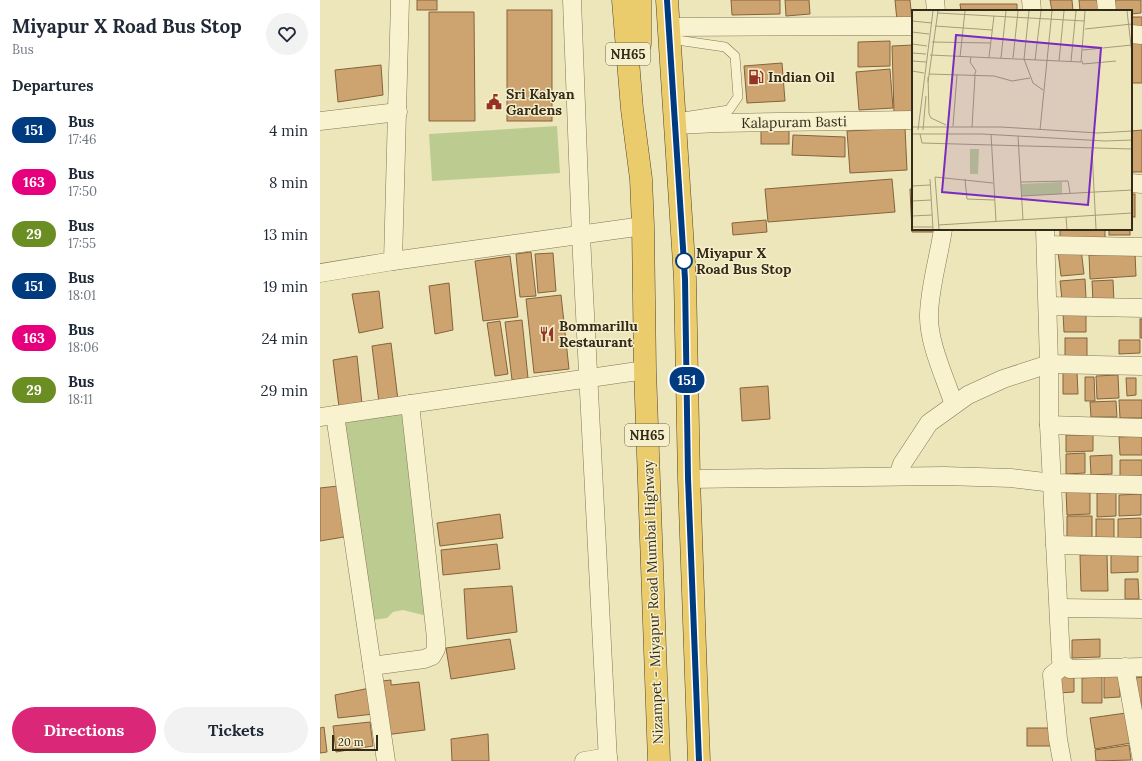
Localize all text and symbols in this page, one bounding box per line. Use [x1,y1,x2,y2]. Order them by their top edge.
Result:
inset map [912,10,1132,230]
button: heart [266,13,308,55]
text: Miyapur X Road Bus Stop [12,14,242,38]
text: Bus [12,41,34,58]
road number: NH65 [606,43,650,65]
fuel station icon: Indian Oil [747,68,765,86]
place label: Indian Oil [768,68,835,86]
text: Departures [12,76,93,95]
place label: Sri Kalyan Gardens [506,85,575,119]
public building icon: Sri Kalyan Gardens [485,93,503,111]
text: Bus [68,112,94,131]
street label: Kalapuram Basti [741,112,847,132]
text: 151 [25,121,43,139]
text: 4 min [269,121,308,140]
text: 17:46 [68,131,97,148]
text: Bus [68,164,94,183]
text: 163 [23,173,45,191]
text: 8 min [269,173,308,192]
text: 17:50 [68,183,97,200]
text: Bus [68,216,94,235]
text: 29 [26,225,42,243]
text: 13 min [264,225,308,244]
text: 17:55 [68,235,96,252]
place label: Miyapur X Road Bus Stop [696,244,791,278]
marker: Miyapur X Road Bus Stop [675,252,693,270]
text: Bus [68,268,94,287]
text: 151 [25,277,43,295]
text: 19 min [263,277,308,296]
text: 18:01 [68,287,96,304]
place label: Bommarillu Restaurant [559,317,638,351]
text: Bus [68,320,94,339]
restaurant icon: Bommarillu Restaurant [538,325,556,343]
text: 163 [23,329,45,347]
text: 24 min [261,329,308,348]
text: 18:06 [68,339,99,356]
line badge: 151 [664,367,710,393]
text: 151 [678,371,696,389]
text: Bus [68,372,94,391]
text: 29 [26,381,42,399]
text: 29 min [261,381,308,400]
text: 18:11 [68,391,93,408]
road number: NH65 [625,424,669,446]
street label: Nizampet - Miyapur Road Mumbai Highway [639,459,667,744]
button: Directions [12,707,156,753]
button: Tickets [164,707,308,753]
scale bar [332,733,378,752]
text: 20 m [338,735,363,749]

